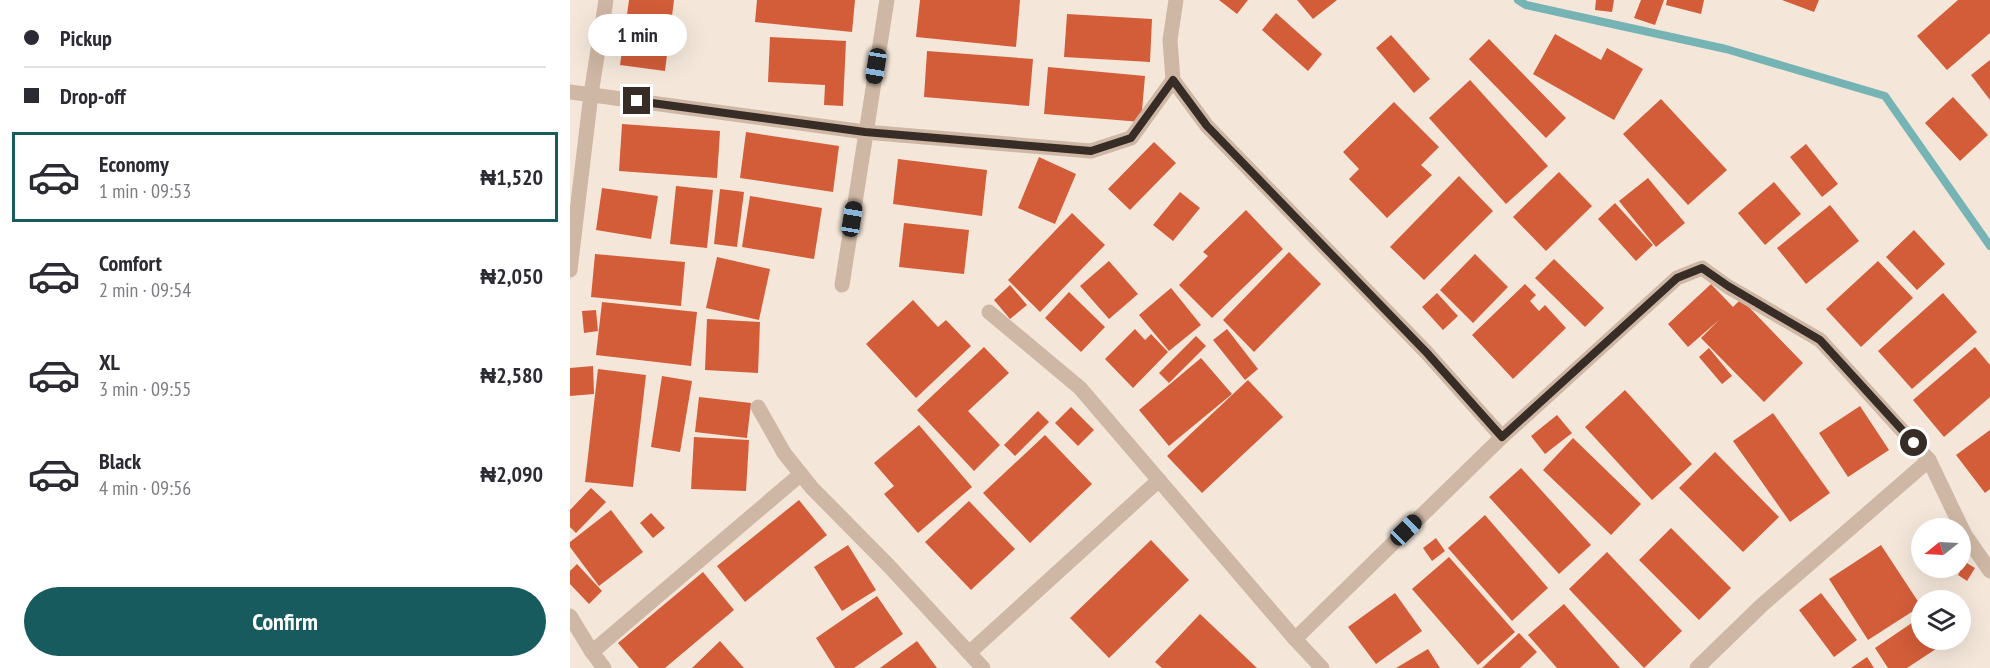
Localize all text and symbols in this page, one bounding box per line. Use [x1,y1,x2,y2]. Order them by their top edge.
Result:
callout: 1 min [587,14,686,56]
text: 1 min [617,22,658,48]
text: Pickup [60,24,112,52]
car [864,47,888,85]
text: Drop-off [60,82,126,110]
route end [623,87,650,114]
icon: car [27,150,81,204]
text: Economy [99,150,169,178]
text: ₦1,520 [480,163,543,191]
text: 1 min · 09:53 [99,178,191,204]
car [840,200,864,238]
icon: car [27,249,81,303]
text: Comfort [99,249,162,277]
text: ₦2,050 [480,262,543,290]
text: 2 min · 09:54 [99,277,191,303]
icon: car [27,348,81,402]
text: XL [99,348,120,376]
text: ₦2,580 [480,361,543,389]
text: 3 min · 09:55 [99,376,191,402]
route start [1900,429,1927,456]
icon: car [27,447,81,501]
text: Black [99,447,141,475]
text: ₦2,090 [480,460,543,488]
text: 4 min · 09:56 [99,475,191,501]
car [1387,511,1425,549]
north arrow [1911,518,1971,578]
map controls [1911,518,1971,650]
button: Confirm [24,587,546,656]
button: layers [1911,590,1971,650]

